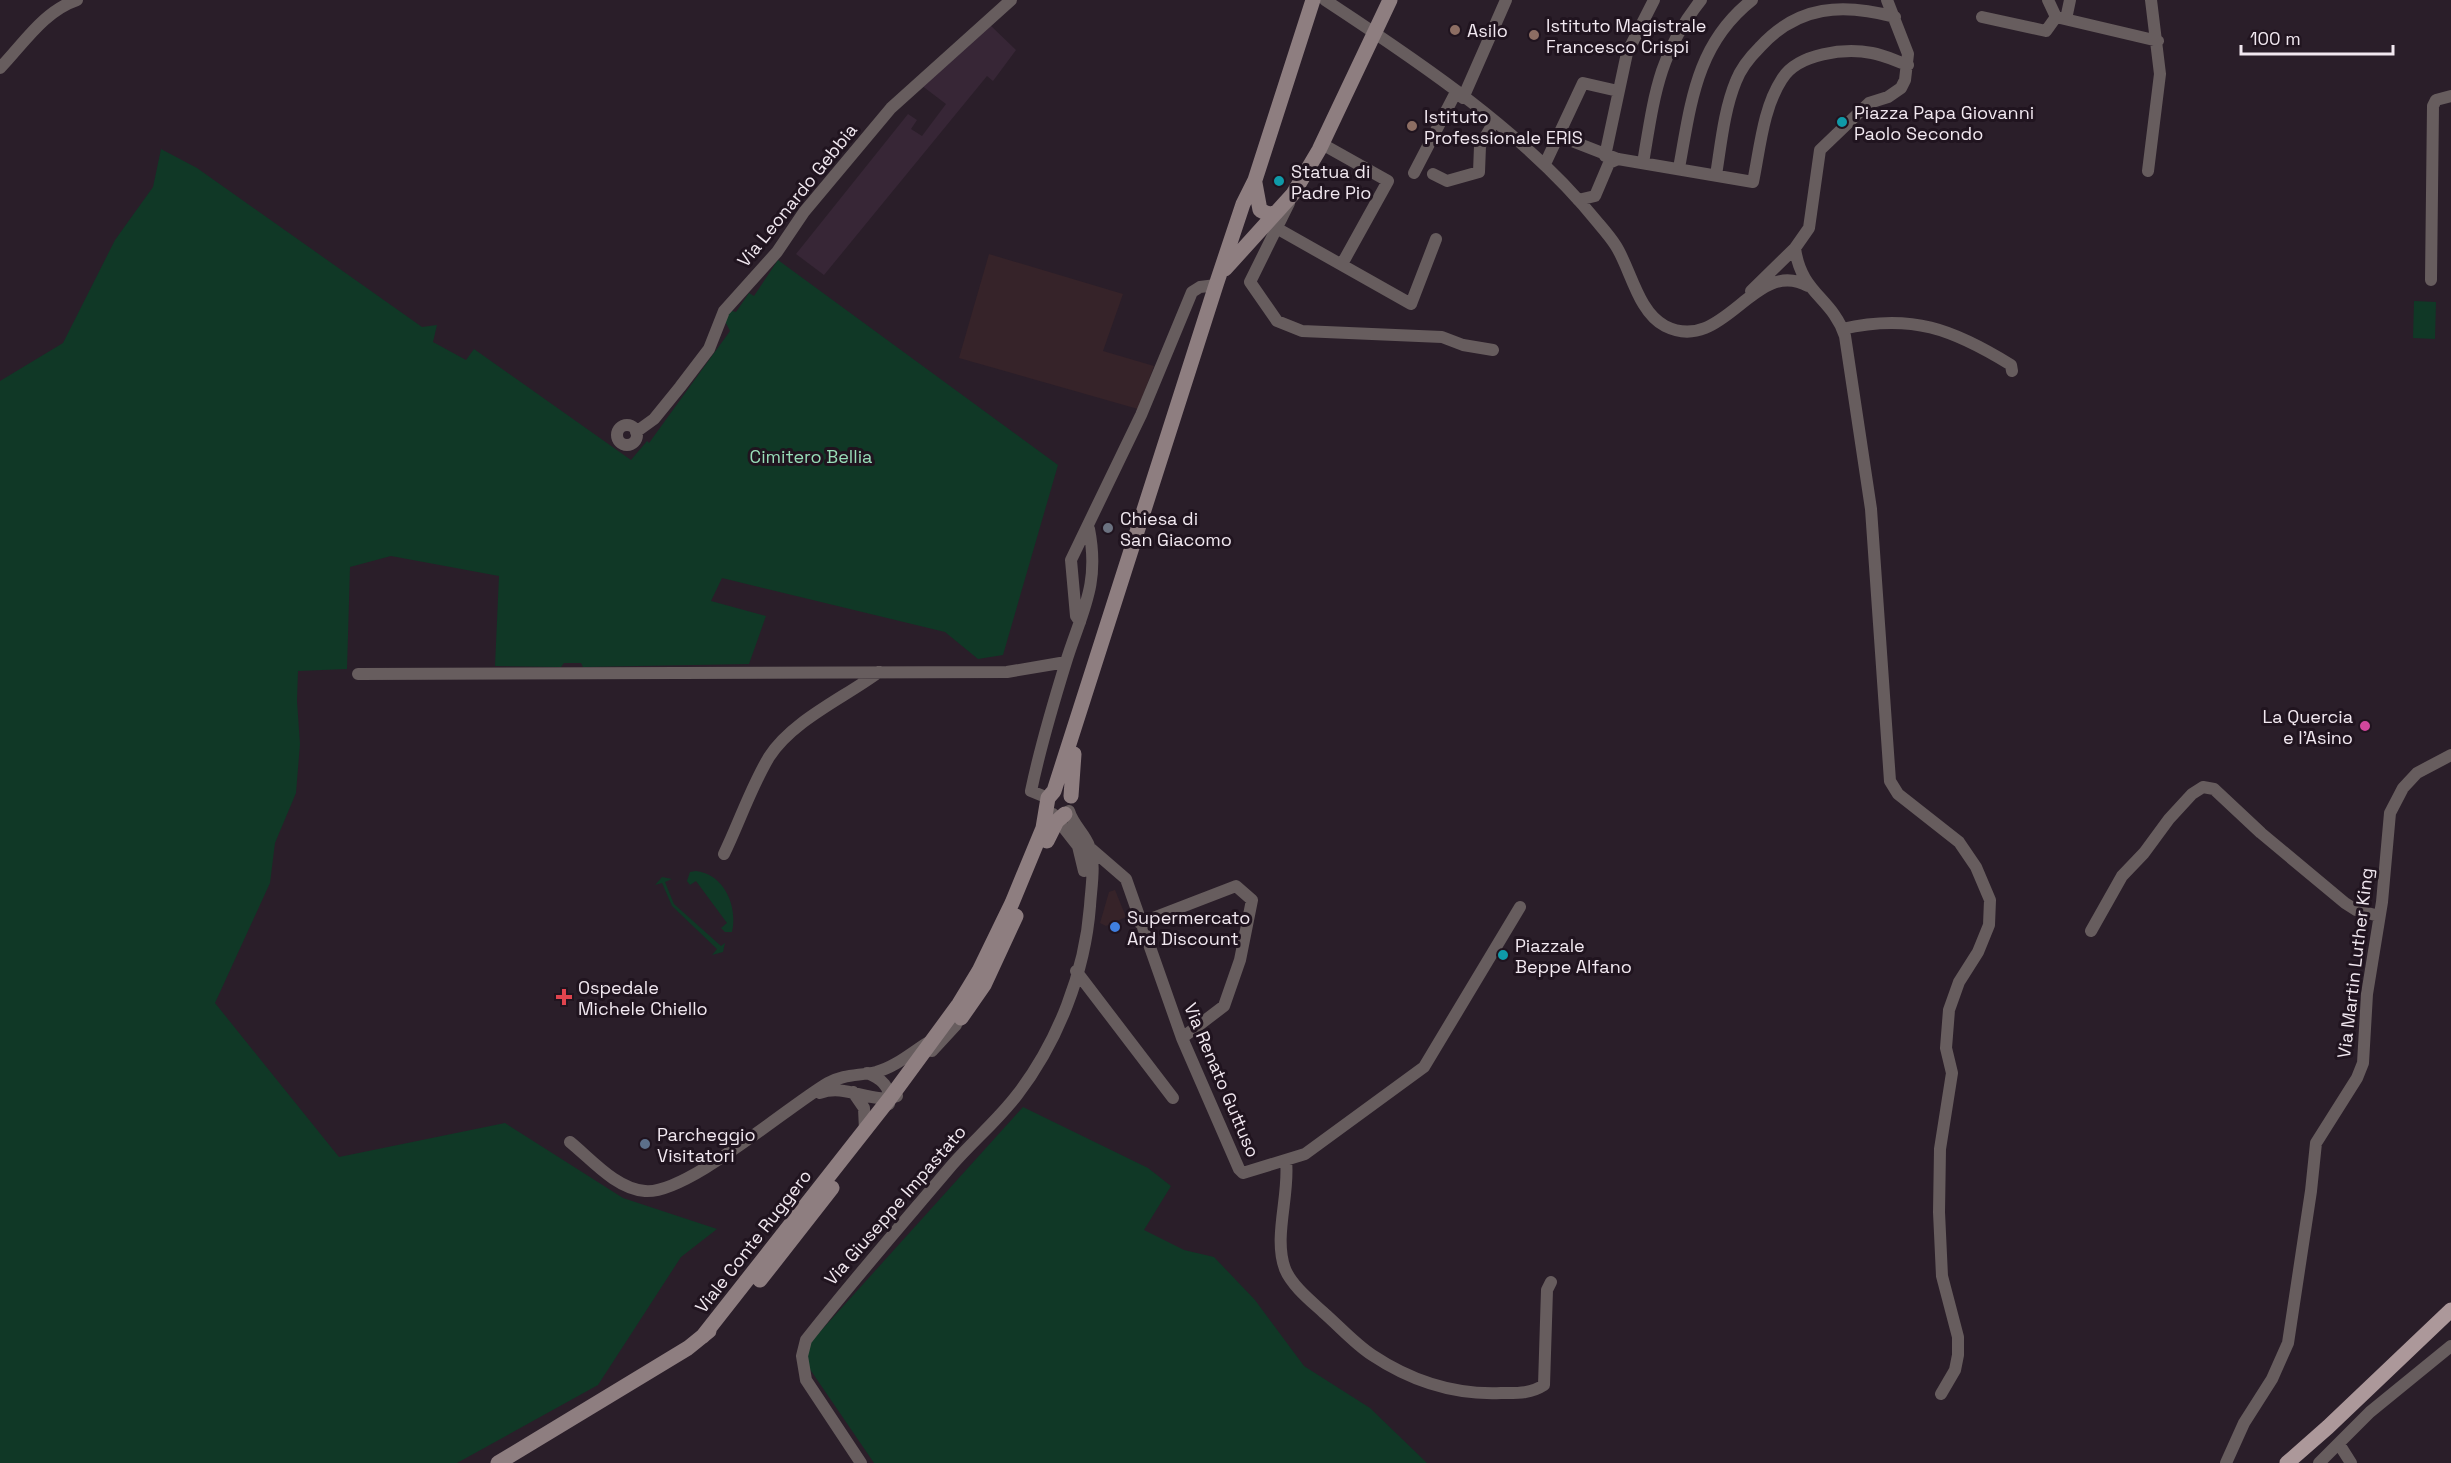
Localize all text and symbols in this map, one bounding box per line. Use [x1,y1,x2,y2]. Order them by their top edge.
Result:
place label: Istituto Magistrale Francesco Crispi [1546,14,1706,58]
scale bar [2241,18,2392,56]
place label: Asilo [1467,19,1508,42]
marker: Asilo [1448,23,1462,37]
text: 100 m [2250,27,2301,50]
marker: Istituto Magistrale Francesco Crispi [1527,28,1541,42]
place label: Piazza Papa Giovanni Paolo Secondo [1854,101,2034,145]
place label: Istituto Professionale ERIS [1424,105,1583,149]
marker: Piazza Papa Giovanni Paolo Secondo [1835,115,1849,129]
street label: Via Leonardo Gebbia [732,119,862,271]
marker: Istituto Professionale ERIS [1405,119,1419,133]
place label: Statua di Padre Pio [1291,160,1371,204]
marker: Statua di Padre Pio [1272,174,1286,188]
park label: Cimitero Bellia [750,445,872,468]
place label: Chiesa di San Giacomo [1120,507,1232,551]
marker: Chiesa di San Giacomo [1101,521,1115,535]
place label: La Quercia e l'Asino [2262,705,2353,749]
marker: La Quercia e l'Asino [2358,719,2372,733]
street label: Via Martin Luther King [2332,866,2378,1060]
place label: Supermercato Ard Discount [1127,906,1250,950]
marker: Supermercato Ard Discount [1108,920,1122,934]
place label: Piazzale Beppe Alfano [1515,934,1632,978]
marker: Piazzale Beppe Alfano [1496,948,1510,962]
place label: Ospedale Michele Chiello [578,976,708,1020]
marker: Ospedale Michele Chiello [555,988,573,1006]
street label: Via Renato Guttuso [1179,999,1265,1161]
street label: Via Giuseppe Impastato [819,1120,971,1290]
place label: Parcheggio Visitatori [657,1123,756,1167]
marker: Parcheggio Visitatori [638,1137,652,1151]
street label: Viale Conte Ruggero [690,1165,816,1317]

